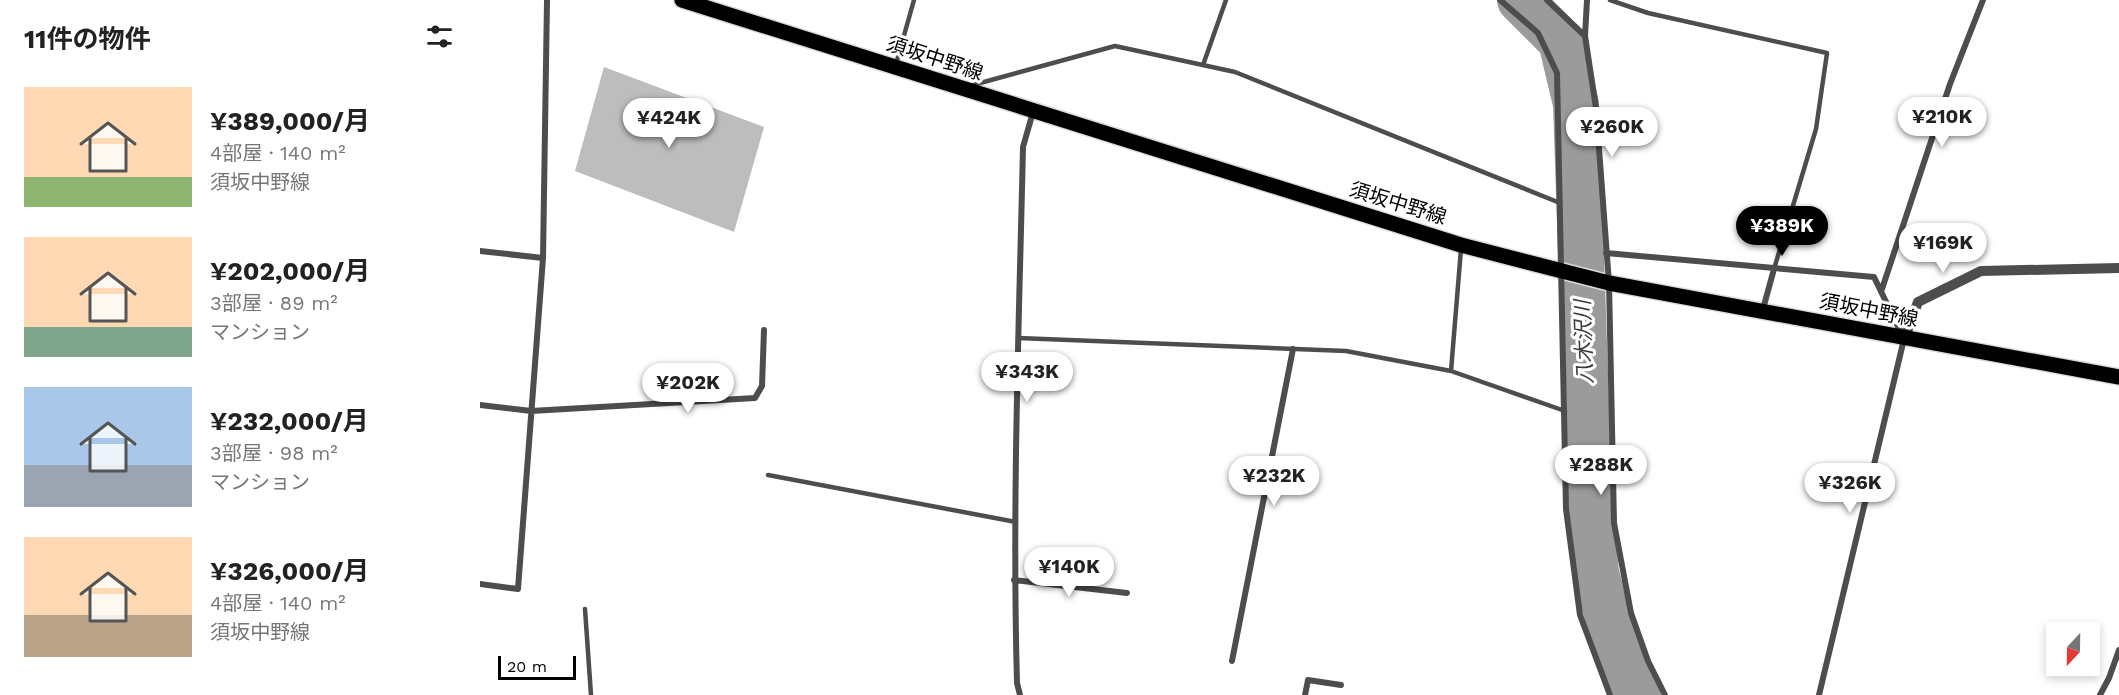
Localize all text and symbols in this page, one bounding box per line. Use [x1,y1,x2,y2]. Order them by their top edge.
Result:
icon: filters [423,20,456,53]
text: 11件の物件 [24,24,150,54]
street label: 須坂中野線 [884,31,986,85]
pin: ¥210K [1900,97,1984,148]
pin: ¥424K [627,98,711,149]
text: ¥210K [1912,104,1972,128]
text: ¥424K [637,105,701,129]
text: ¥389,000/月 [210,106,370,136]
pin: ¥260K [1570,107,1654,158]
icon: home [72,111,144,183]
text: ¥260K [1580,114,1644,138]
text: 4部屋 · 140 m² [210,141,346,165]
text: 須坂中野線 [210,170,310,194]
street label: 須坂中野線 [1347,177,1449,229]
pin: ¥389K [1740,206,1824,257]
text: ¥389K [1750,213,1814,237]
pin: ¥169K [1901,223,1985,274]
text: ¥169K [1913,230,1973,254]
text: ¥202,000/月 [210,256,370,286]
icon: home [72,261,144,333]
street label: 須坂中野線 [1818,289,1920,331]
text: 3部屋 · 89 m² [210,291,338,315]
water label: 八木沢川 [1569,298,1597,384]
text: マンション [210,320,310,344]
pin: ¥343K [985,352,1069,403]
text: ¥343K [995,359,1059,383]
pin: ¥202K [646,363,730,414]
text: ¥202K [656,370,720,394]
text: ¥232,000/月 [210,406,369,436]
icon: home [72,411,144,483]
text: 3部屋 · 98 m² [210,441,338,465]
pin: ¥288K [1559,445,1643,496]
text: ¥288K [1569,452,1633,476]
pin: ¥232K [1232,456,1316,507]
text: ¥232K [1243,463,1305,487]
pin: ¥326K [1808,463,1892,514]
text: マンション [210,470,310,494]
text: ¥326K [1818,470,1882,494]
pin: ¥140K [1027,547,1111,598]
text: ¥140K [1038,554,1100,578]
text: ¥326,000/月 [210,556,369,586]
icon: home [72,561,144,633]
text: 4部屋 · 140 m² [210,591,346,615]
text: 須坂中野線 [210,620,310,644]
north arrow [2046,622,2100,676]
map controls [2046,622,2100,676]
scale bar [498,653,576,680]
text: 20 m [507,657,547,676]

